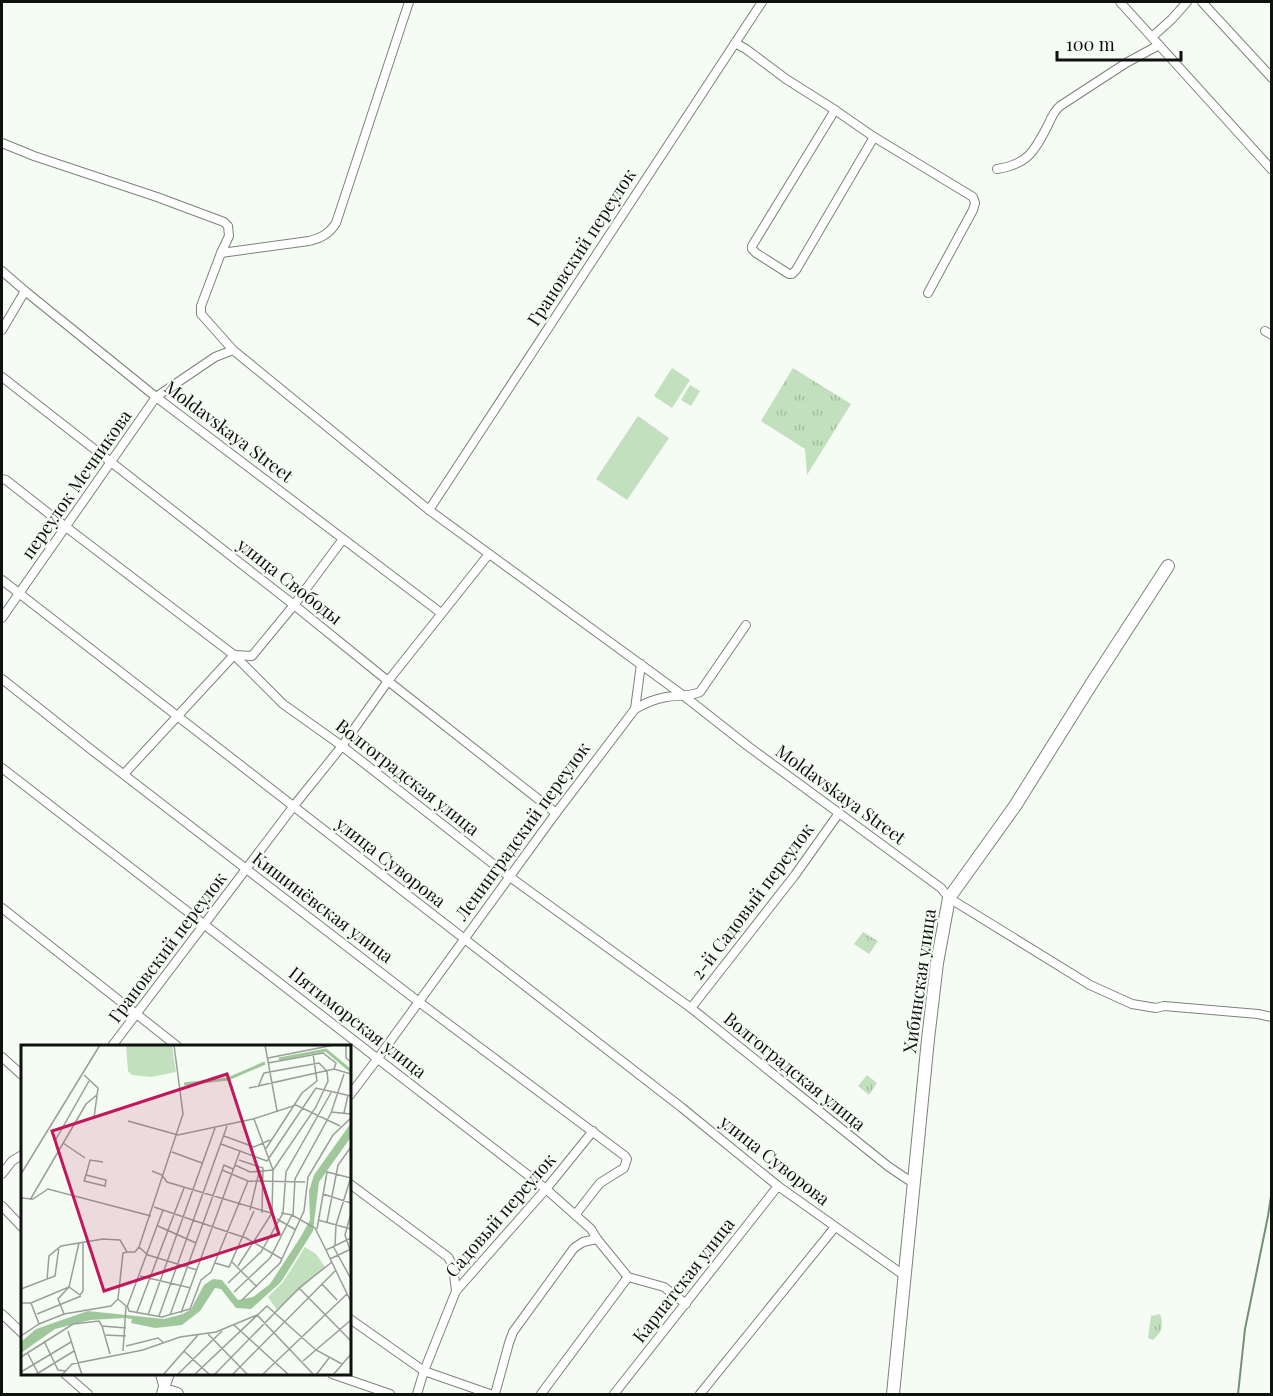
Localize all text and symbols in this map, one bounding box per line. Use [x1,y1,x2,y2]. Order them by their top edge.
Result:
scale bar [1057,24,1182,62]
text: 100 m [1066,32,1115,56]
street label: Грановский переулок [521,164,641,330]
street label: Moldavskaya Street [160,375,299,488]
street label: переулок Мечникова [15,405,137,563]
street label: улица Свободы [232,532,348,630]
street label: Волгоградская улица [331,713,485,841]
street label: Ленинградский переулок [449,737,595,926]
street label: Moldavskaya Street [771,739,911,850]
street label: улица Суворова [330,811,451,913]
street label: 2-й Садовый переулок [685,818,819,984]
street label: Кишинёвская улица [248,846,398,968]
street label: Грановский переулок [102,867,232,1027]
street label: Хибинская улица [897,907,941,1055]
street label: Пятиморская улица [284,961,432,1083]
street label: Волгоградская улица [719,1006,871,1136]
inset map [21,1045,351,1375]
street label: улица Суворова [714,1109,835,1211]
street label: Садовый переулок [439,1148,561,1282]
street label: Карпатская улица [627,1213,739,1347]

